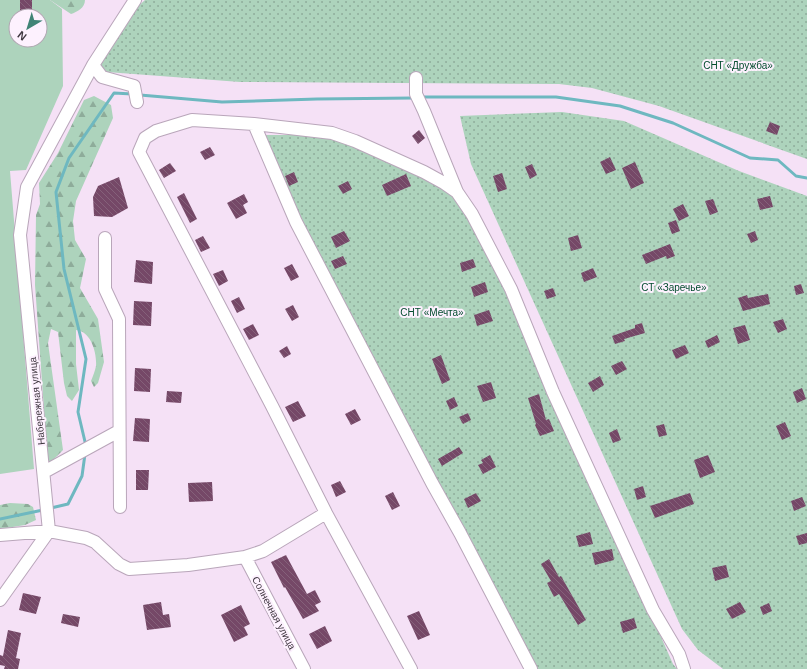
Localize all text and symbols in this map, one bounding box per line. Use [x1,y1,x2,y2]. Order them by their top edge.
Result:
north arrow [8,8,48,48]
text: N [15,29,29,43]
park label: СНТ «Дружба» [703,60,773,71]
park label: СТ «Заречье» [641,282,707,293]
park label: СНТ «Мечта» [400,307,464,318]
street label: Набережная улица [27,356,47,446]
street label: Солнечная улица [250,575,298,652]

